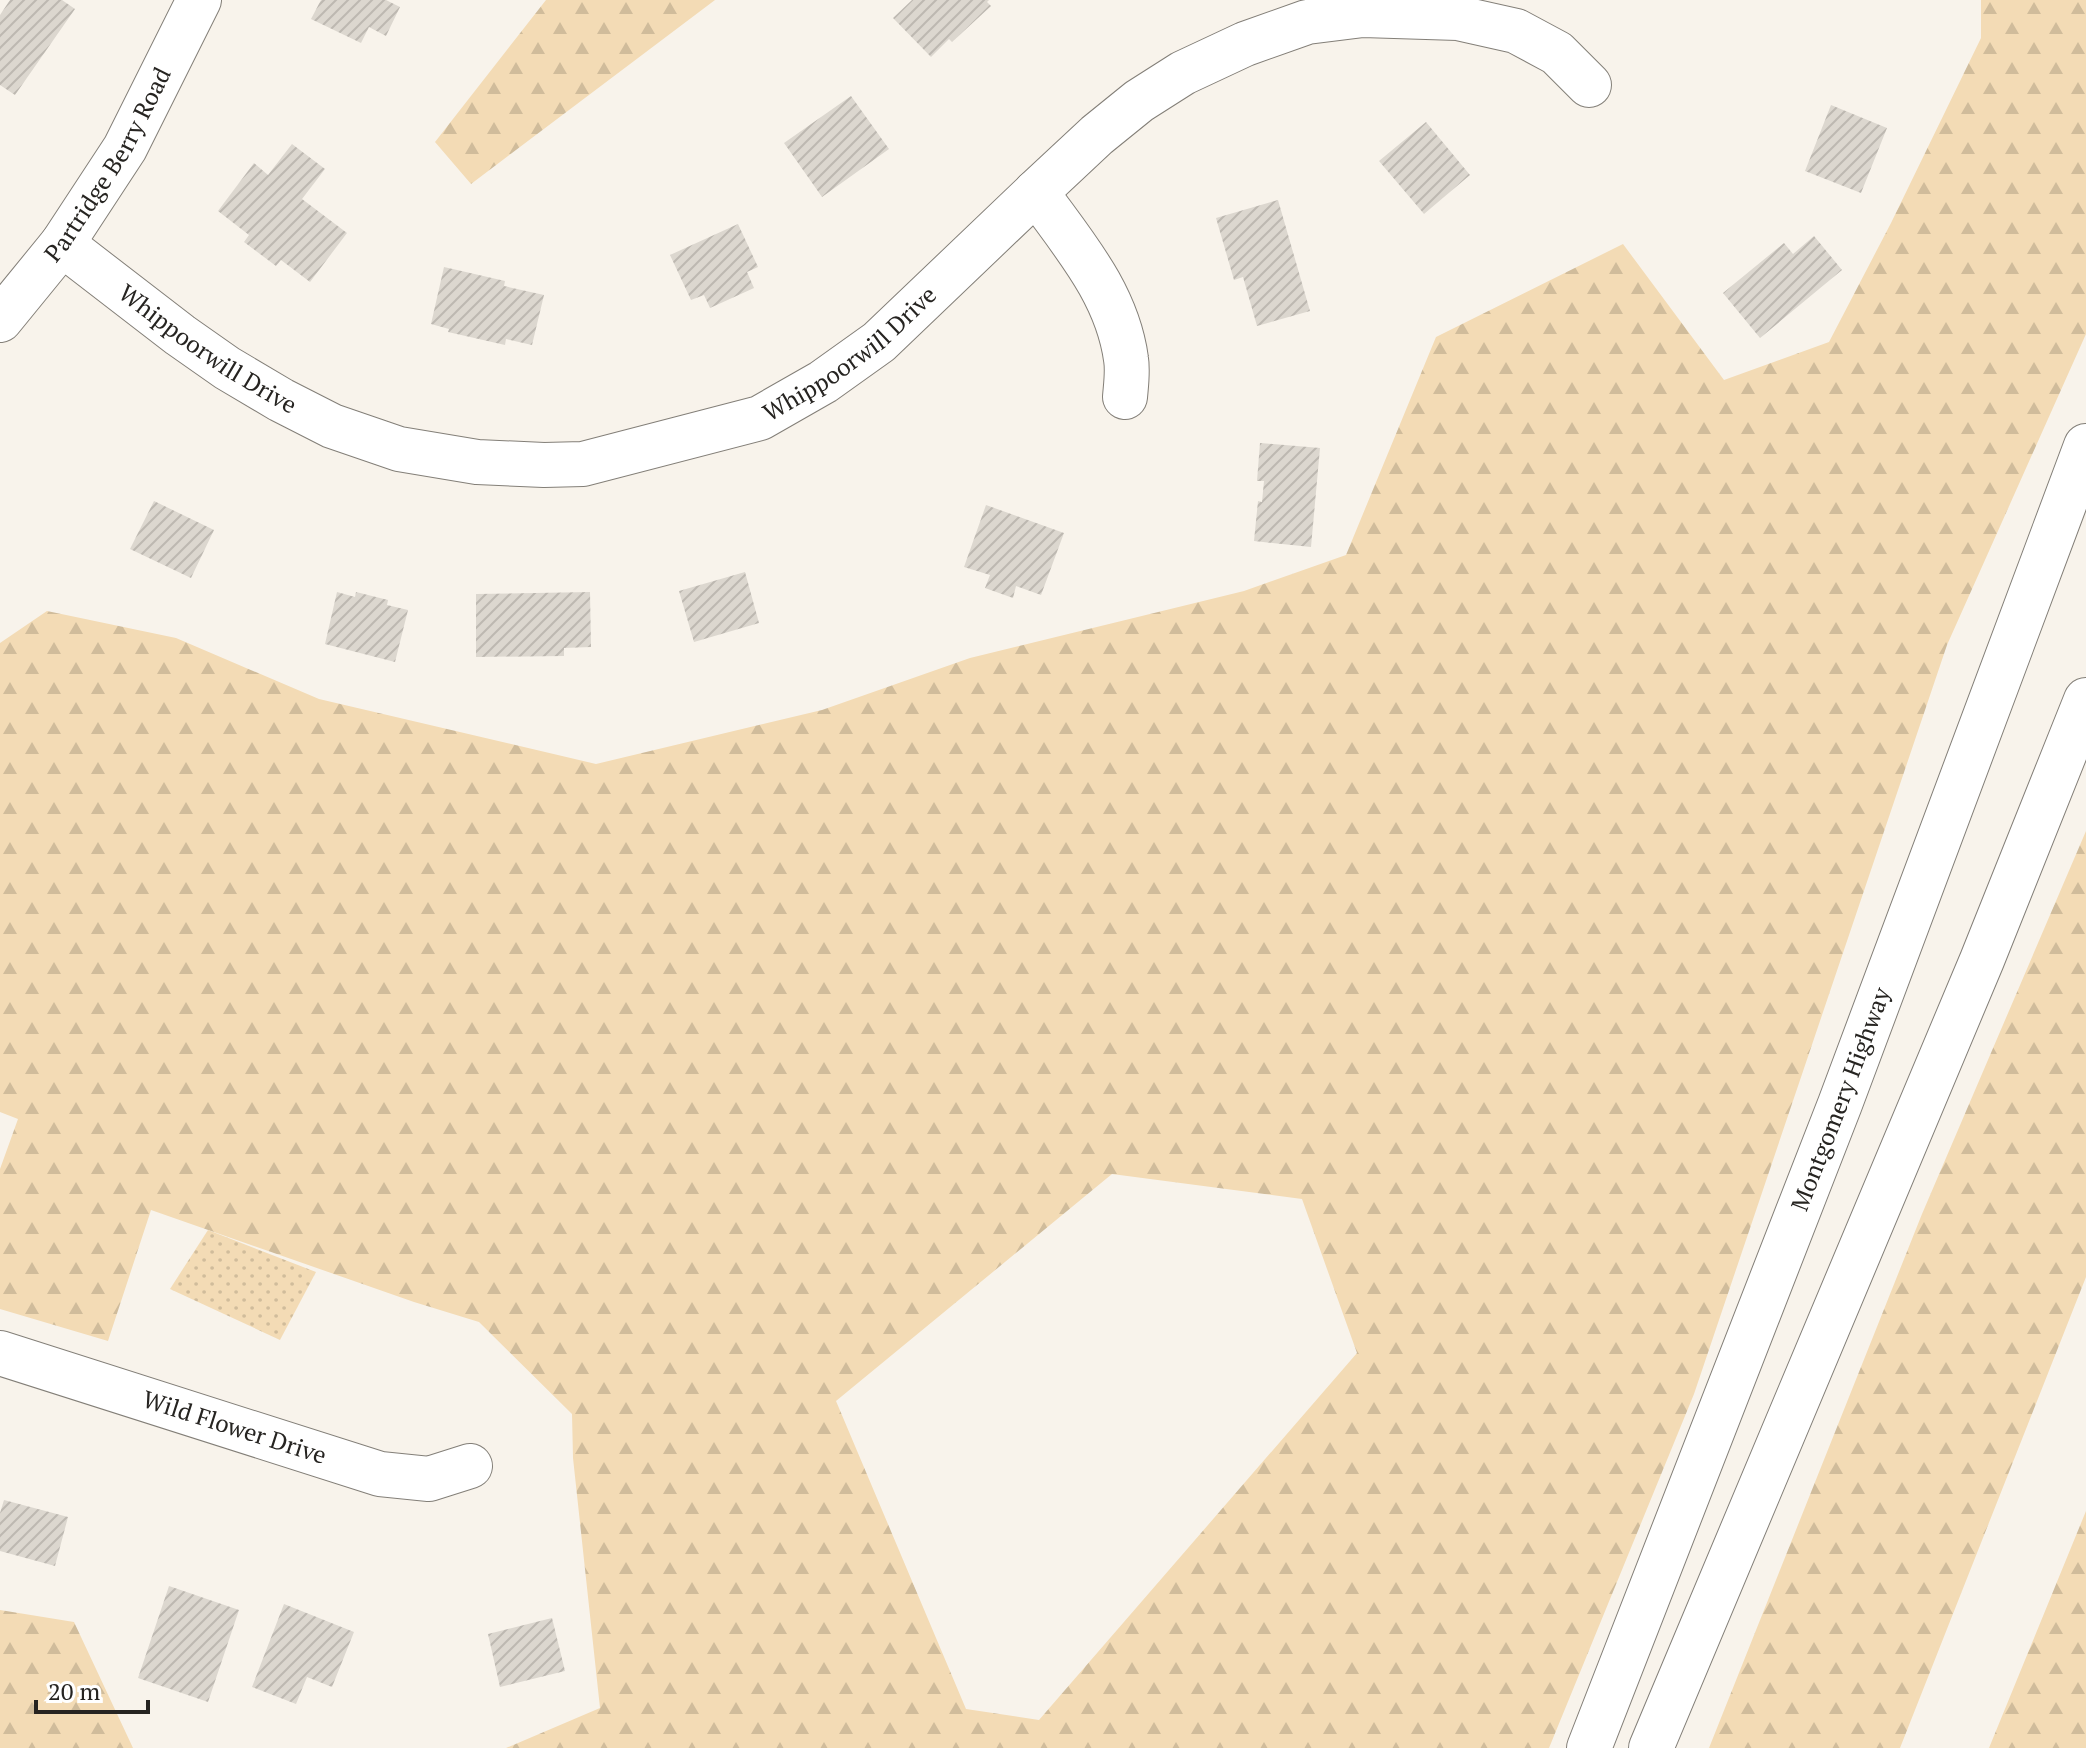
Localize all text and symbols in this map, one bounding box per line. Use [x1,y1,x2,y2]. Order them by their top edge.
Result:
street label: Partridge Berry Road [37,62,178,268]
street label: Whippoorwill Drive [113,277,302,420]
street label: Whippoorwill Drive [757,279,943,428]
street label: Montgomery Highway [1783,982,1897,1215]
street label: Wild Flower Drive [139,1382,331,1471]
scale bar [36,1664,148,1714]
text: 20 m [48,1675,100,1707]

